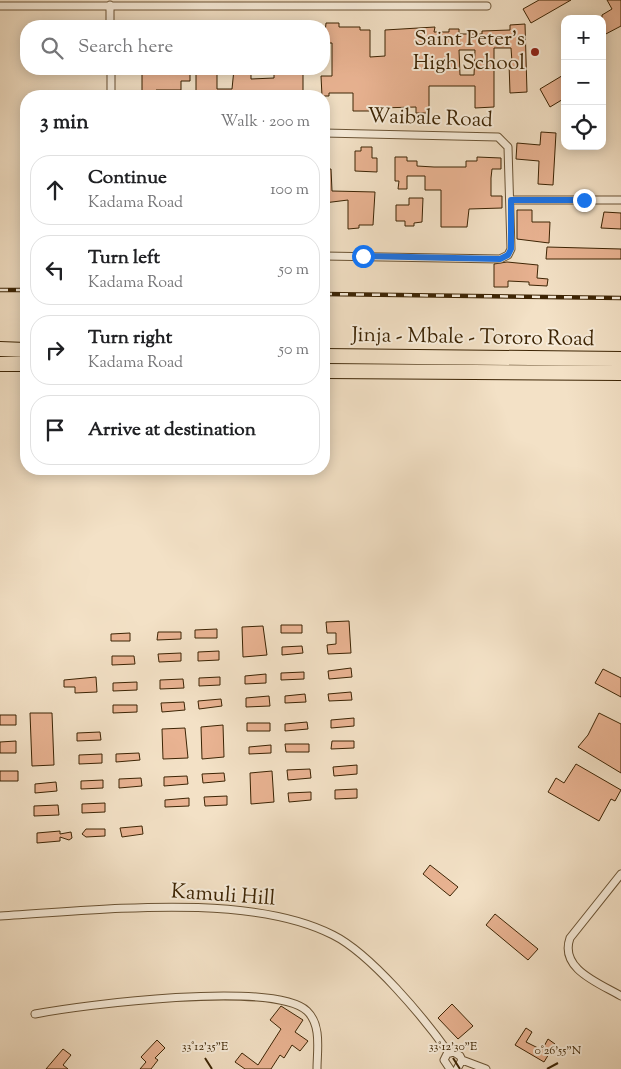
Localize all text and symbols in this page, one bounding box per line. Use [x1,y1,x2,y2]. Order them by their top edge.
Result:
map controls [561,15,606,150]
button: + [561,15,606,60]
search box [20,20,330,75]
place label: Saint Peter's High School [413,25,525,79]
icon: search [38,34,66,62]
text: Search here [78,34,173,61]
marker: Saint Peter's High School [529,46,541,58]
button: − [561,60,606,105]
street label: Waibale Road [367,102,494,136]
button: locate [561,105,606,150]
text: 3 min [40,108,89,138]
text: Walk · 200 m [221,111,310,134]
text: Continue [88,165,167,192]
icon: ahead [41,176,69,204]
text: 100 m [270,179,309,202]
route end [573,189,596,212]
text: Kadama Road [88,192,183,215]
text: Turn left [88,245,160,272]
route start [352,245,375,268]
icon: left [41,256,69,284]
text: 50 m [278,259,309,282]
text: Kadama Road [88,272,183,295]
street label: Jinja - Mbale - Tororo Road [350,321,595,355]
text: Turn right [88,325,172,352]
icon: right [41,336,69,364]
text: 50 m [278,339,309,362]
text: Kadama Road [88,352,183,375]
icon: arrive [41,416,69,444]
text: Arrive at destination [88,417,256,444]
street label: Kamuli Hill [170,877,276,915]
text: 33°12'35"E [182,1038,229,1056]
text: 33°12'30"E [429,1038,478,1056]
text: 0°26'55"N [535,1042,582,1060]

